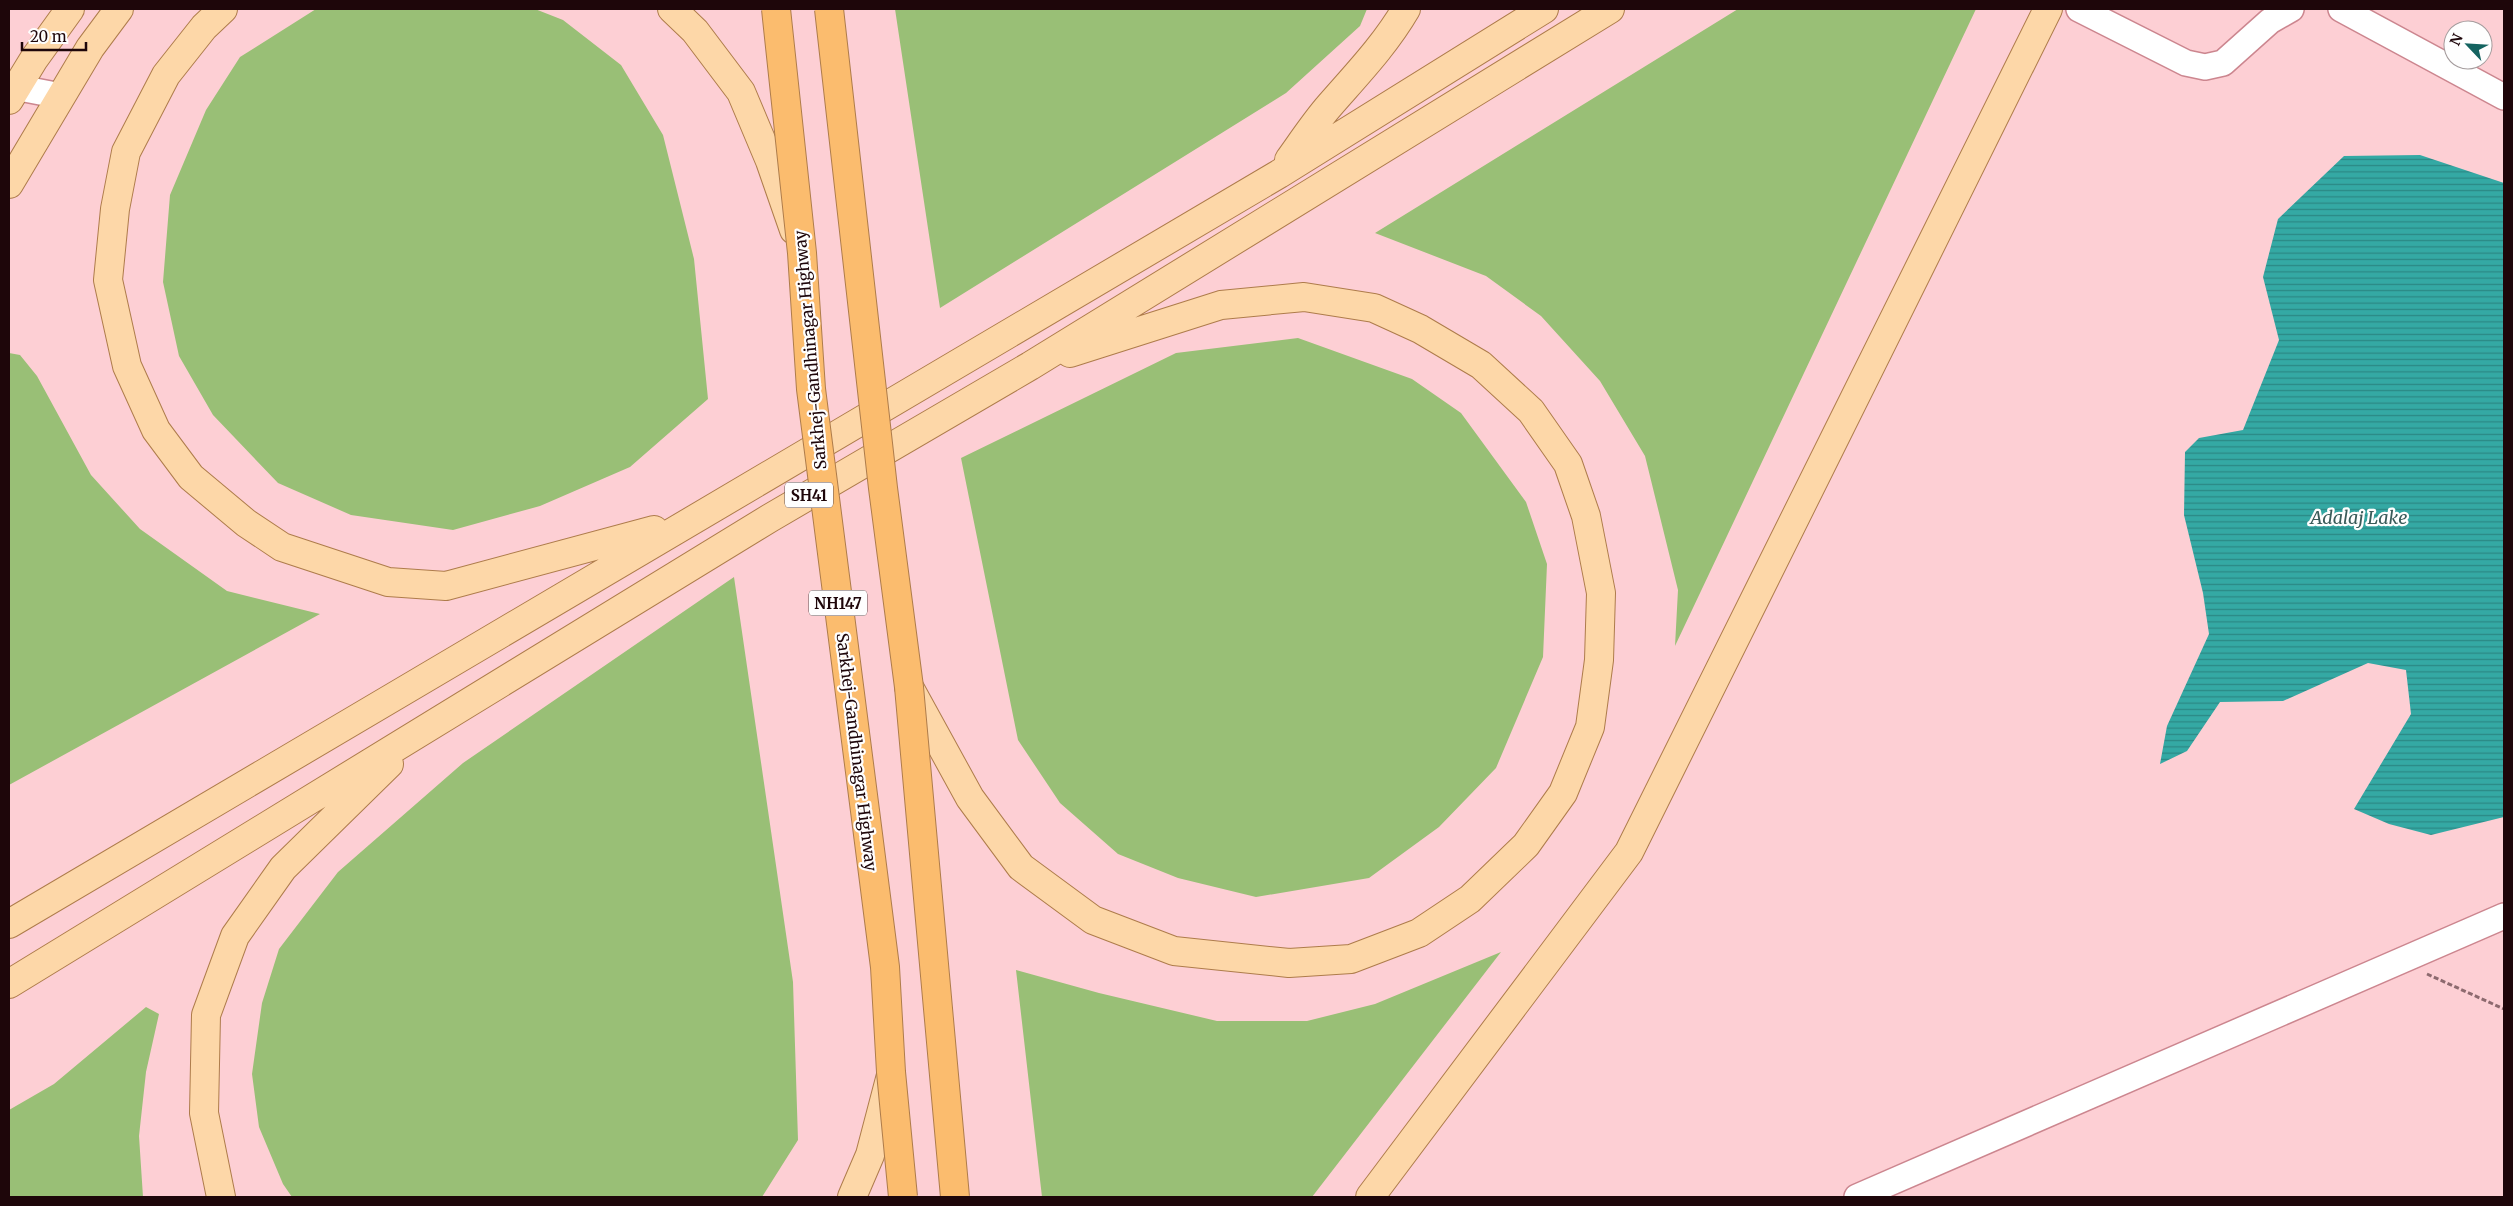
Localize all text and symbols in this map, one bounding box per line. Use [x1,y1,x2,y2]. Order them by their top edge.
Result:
scale bar [22,20,86,52]
north arrow [2443,20,2493,70]
text: 20 m [30,27,67,46]
text: N [2446,31,2467,48]
street label: Sarkhej-Gandhinagar Highway [790,229,830,470]
road number: SH41 [785,482,833,508]
water label: Adalaj Lake [2308,506,2408,529]
road number: NH147 [809,590,867,616]
street label: Sarkhej-Gandhinagar Highway [832,632,882,873]

